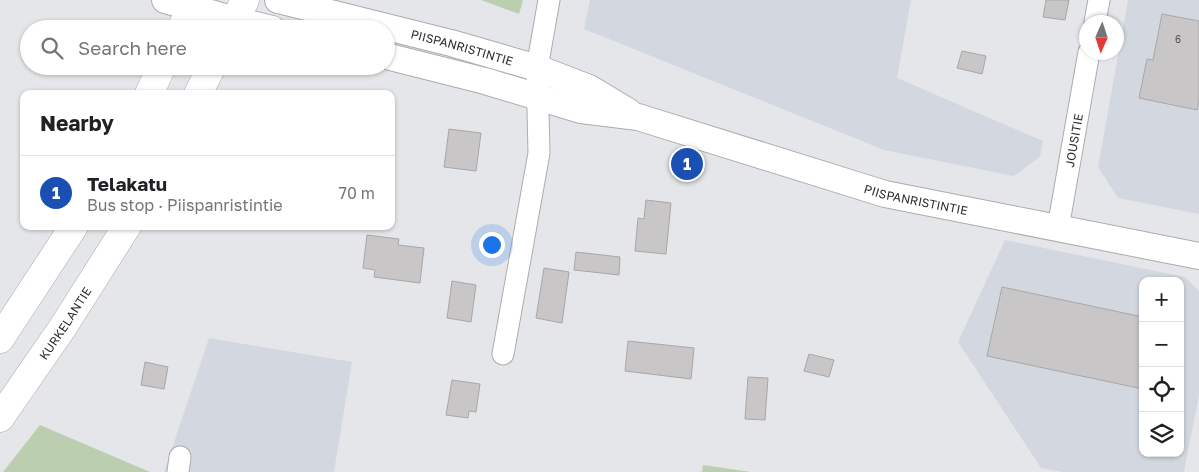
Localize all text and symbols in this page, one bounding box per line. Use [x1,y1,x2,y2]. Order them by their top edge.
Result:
north arrow [1079,15,1124,60]
search box [20,20,395,75]
street label: PIISPANRISTINTIE [409,26,515,68]
house number: 6 [1175,33,1181,45]
icon: search [38,34,66,62]
text: Search here [78,36,187,59]
text: Nearby [40,110,114,136]
street label: JOUSITIE [1061,112,1086,168]
pin: 1 [671,145,703,183]
text: Telakatu [87,172,167,195]
street label: PIISPANRISTINTIE [862,180,969,218]
text: 1 [52,183,60,203]
text: 70 m [338,183,375,203]
text: Bus stop · Piispanristintie [87,195,283,215]
your location [479,232,505,258]
map controls [1139,277,1184,457]
button: + [1139,277,1184,322]
street label: KURKELANTIE [35,284,94,362]
button: − [1139,322,1184,367]
button: locate [1139,367,1184,412]
button: layers [1139,412,1184,457]

